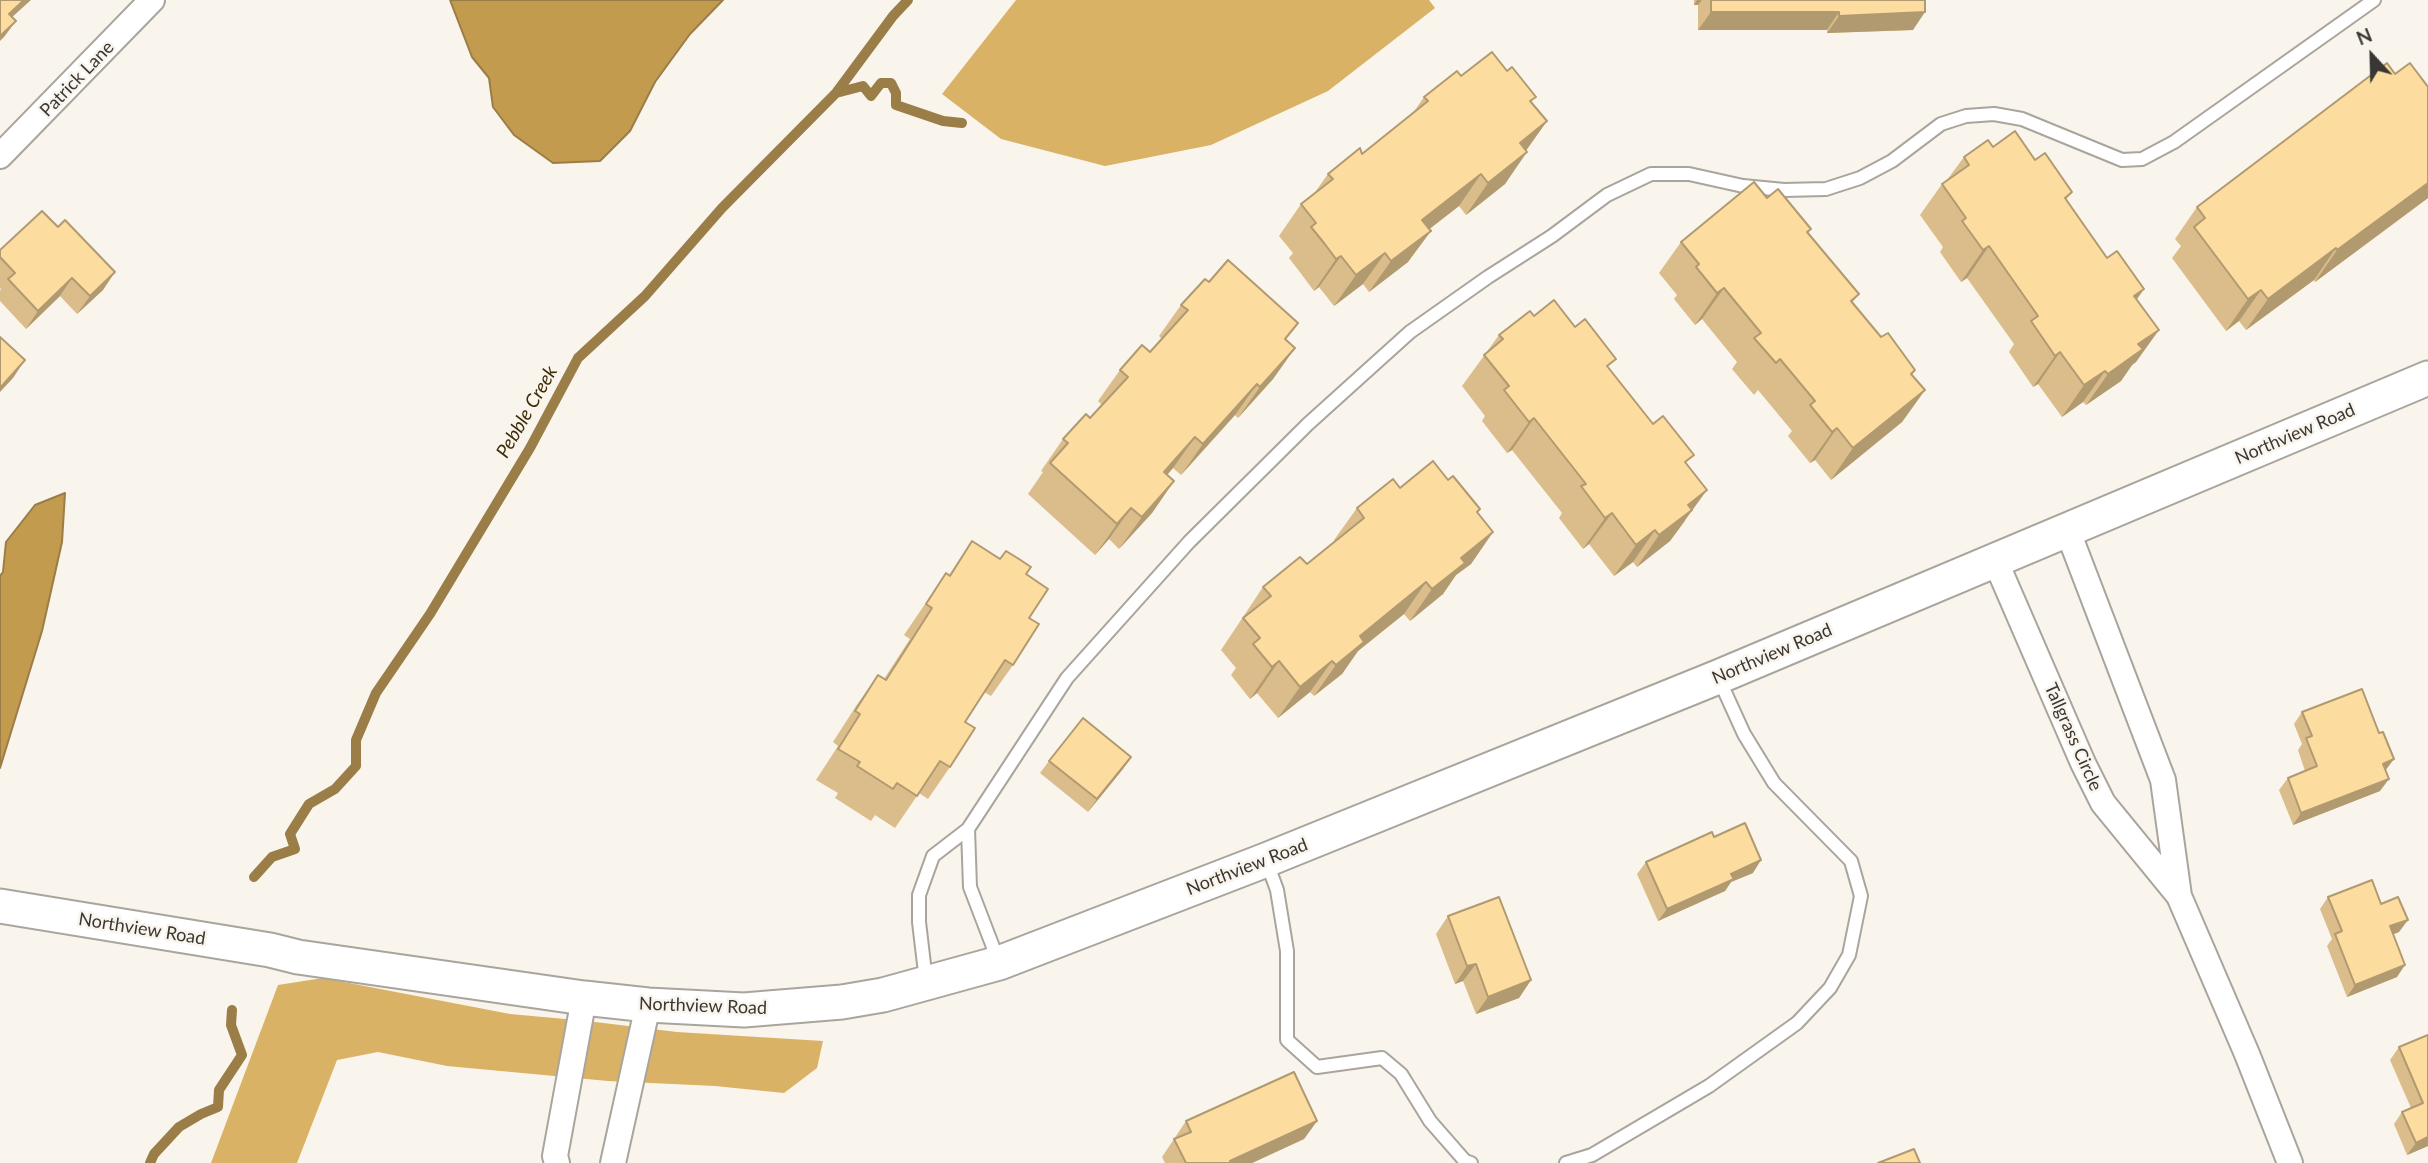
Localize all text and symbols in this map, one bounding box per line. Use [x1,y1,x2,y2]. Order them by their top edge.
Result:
north arrow [2337,21,2407,91]
text: N [2353,23,2375,49]
street label: Patrick Lane [36,37,118,121]
water label: Pebble Creek [492,362,562,462]
street label: Northview Road [2232,399,2358,469]
street label: Northview Road [1709,619,1835,689]
street label: Tallgrass Circle [2040,680,2106,794]
street label: Northview Road [1183,834,1311,900]
street label: Northview Road [77,908,207,950]
street label: Northview Road [639,993,767,1019]

